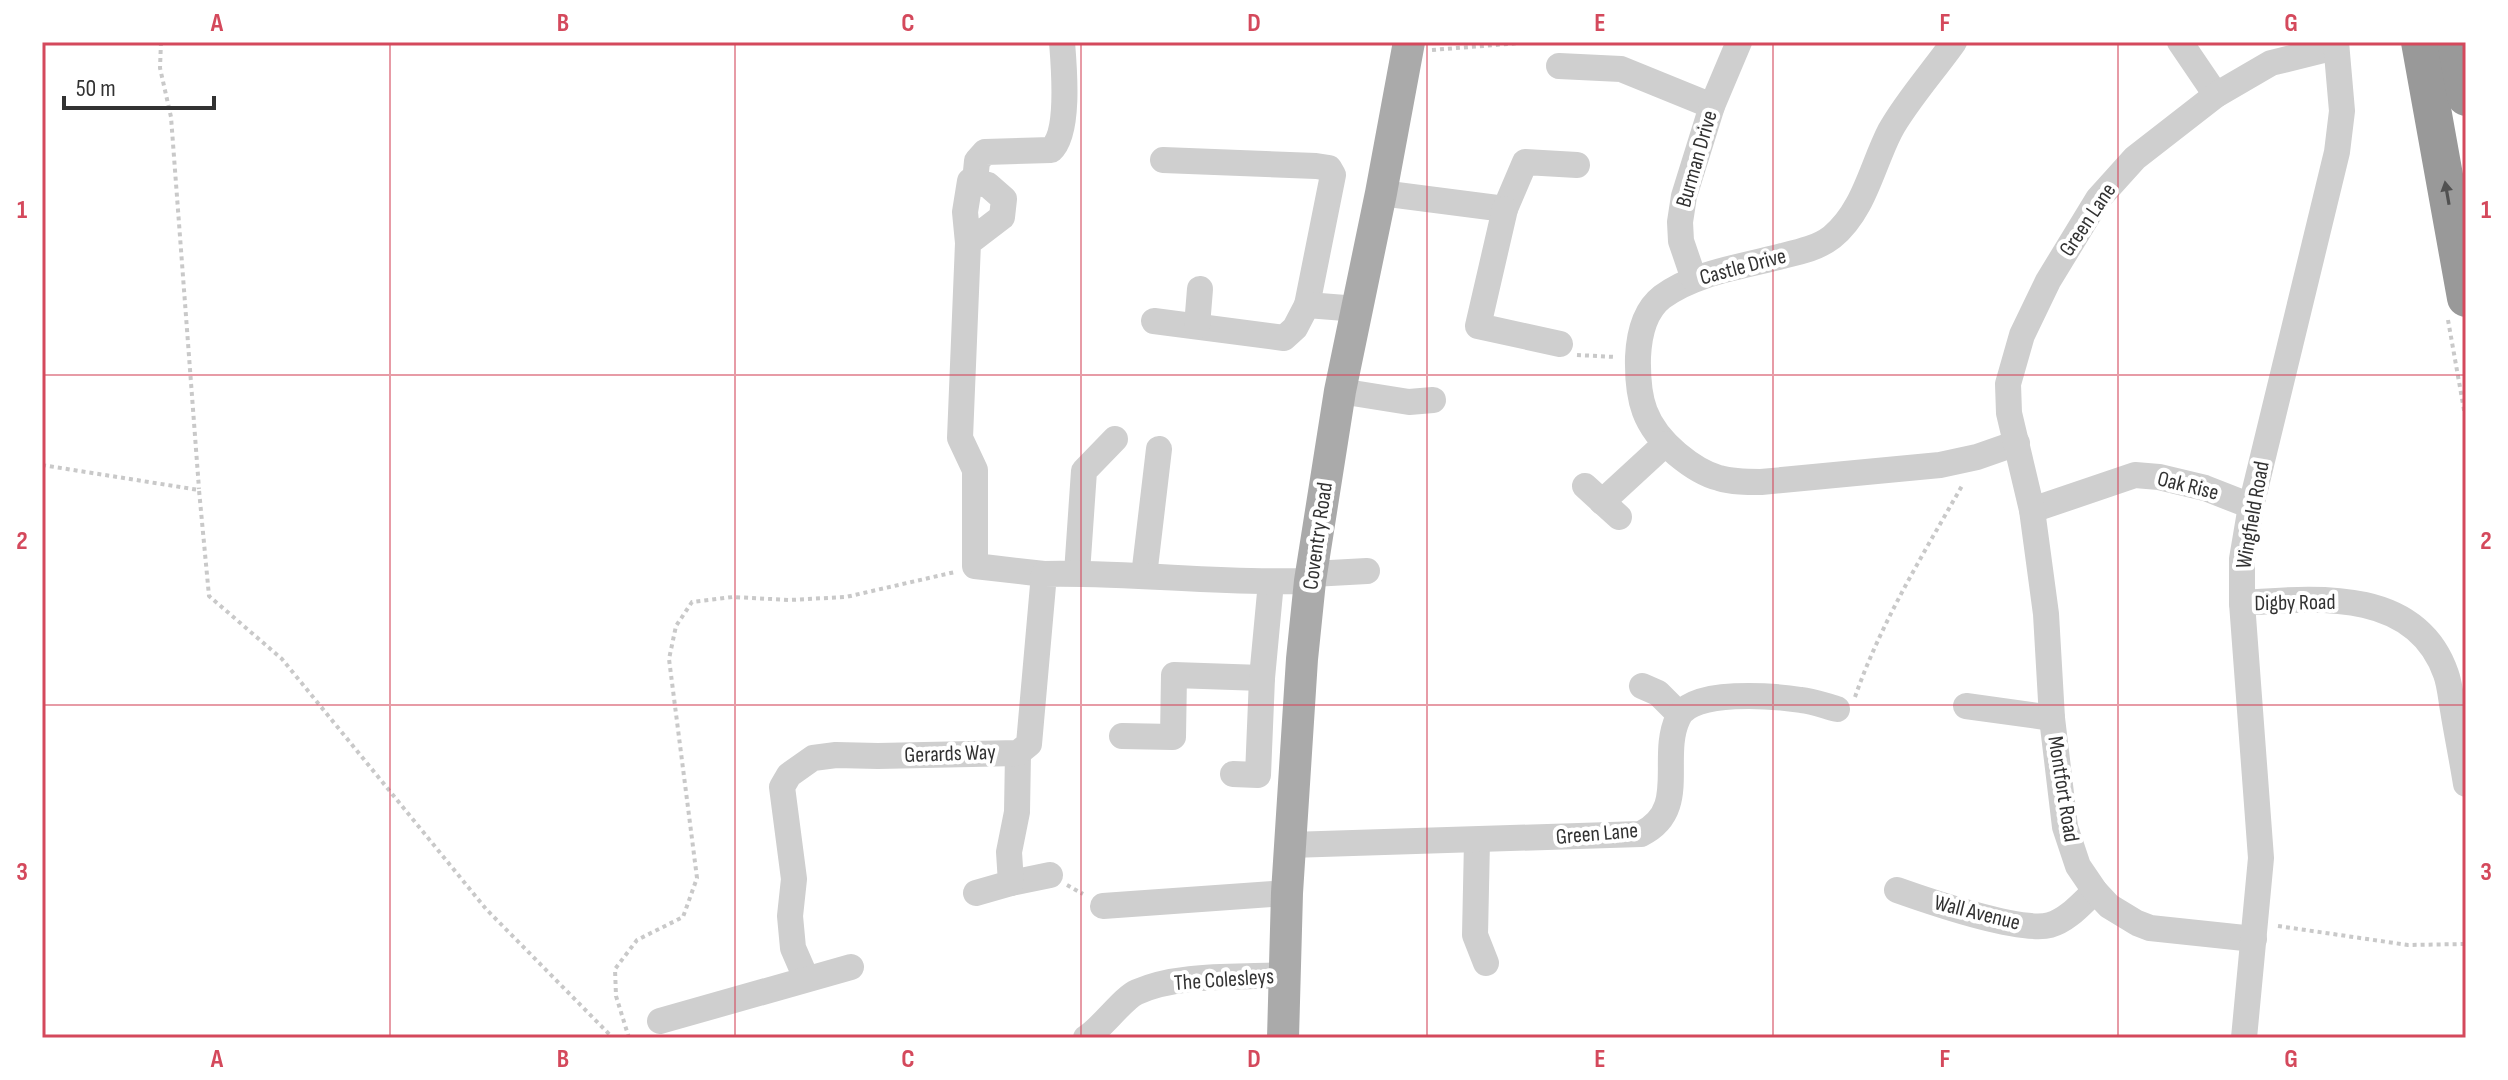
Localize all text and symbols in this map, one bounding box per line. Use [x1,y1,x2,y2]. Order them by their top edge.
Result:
text: A [210,8,224,39]
text: B [557,8,569,39]
text: C [901,8,915,39]
text: D [1247,8,1261,39]
text: E [1594,8,1606,39]
text: F [1940,8,1951,39]
text: G [2284,8,2298,39]
scale bar [64,60,214,110]
text: 50 m [76,74,116,103]
street label: Burman Drive [1670,108,1724,210]
street label: Green Lane [2054,178,2122,262]
one-way arrow [2441,181,2453,206]
text: 1 [17,195,27,226]
text: 1 [2481,195,2491,226]
street label: Castle Drive [1697,243,1789,291]
street label: Wingfield Road [2230,459,2276,571]
street label: Oak Rise [2155,465,2221,507]
street label: Coventry Road [1297,481,1339,591]
text: 2 [16,526,28,557]
text: 2 [2480,526,2492,557]
street label: Digby Road [2254,589,2336,617]
street label: Montfort Road [2041,734,2085,844]
street label: Gerards Way [904,739,997,769]
street label: Green Lane [1555,817,1639,851]
text: 3 [16,857,28,888]
text: 3 [2480,857,2492,888]
street label: Wall Avenue [1931,889,2023,937]
street label: The Colesleys [1173,963,1275,997]
text: A [210,1044,224,1075]
text: B [557,1044,569,1075]
text: C [901,1044,915,1075]
text: D [1247,1044,1261,1075]
text: E [1594,1044,1606,1075]
text: F [1940,1044,1951,1075]
text: G [2284,1044,2298,1075]

